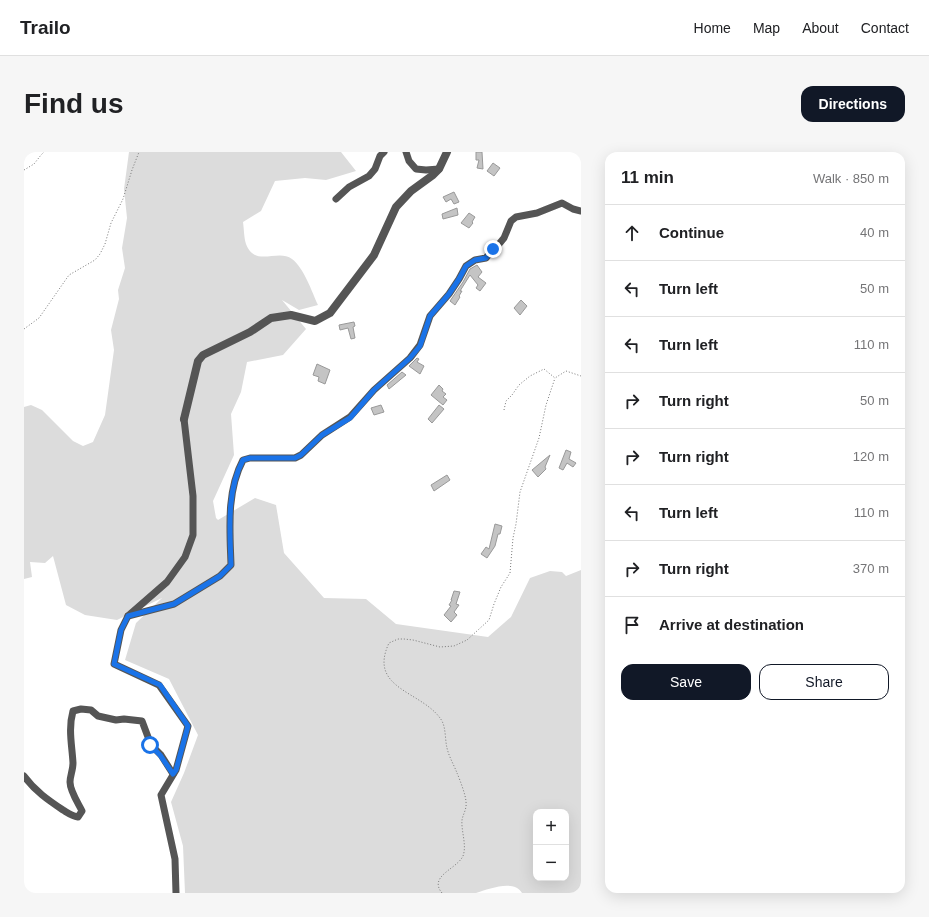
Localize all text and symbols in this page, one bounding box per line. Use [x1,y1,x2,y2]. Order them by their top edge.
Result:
text: Trailo [20,17,71,38]
text: Home [694,20,731,36]
text: Map [753,20,780,36]
text: About [802,20,839,36]
text: Contact [861,20,909,36]
button: Directions [801,86,905,122]
text: Find us [24,88,124,119]
text: 11 min [621,168,674,187]
text: Walk · 850 m [813,171,889,186]
icon: ahead [621,222,643,244]
text: Continue [659,224,724,241]
text: 40 m [860,225,889,240]
route end [484,240,502,258]
icon: left [621,278,643,300]
text: Turn left [659,280,718,297]
text: 50 m [860,281,889,296]
icon: left [621,334,643,356]
text: Turn left [659,336,718,353]
text: 110 m [854,337,889,352]
icon: right [621,390,643,412]
text: Turn right [659,392,729,409]
text: 50 m [860,393,889,408]
icon: right [621,446,643,468]
text: Turn right [659,448,729,465]
text: 120 m [853,449,889,464]
icon: left [621,502,643,524]
text: Turn left [659,504,718,521]
text: 110 m [854,505,889,520]
icon: right [621,558,643,580]
text: Turn right [659,560,729,577]
text: 370 m [853,561,889,576]
icon: arrive [621,614,643,636]
text: Arrive at destination [659,616,804,633]
button: Save [621,664,751,700]
button: Share [759,664,889,700]
route start [141,736,159,754]
map controls [533,809,569,881]
button: + [533,809,569,845]
button: − [533,845,569,881]

